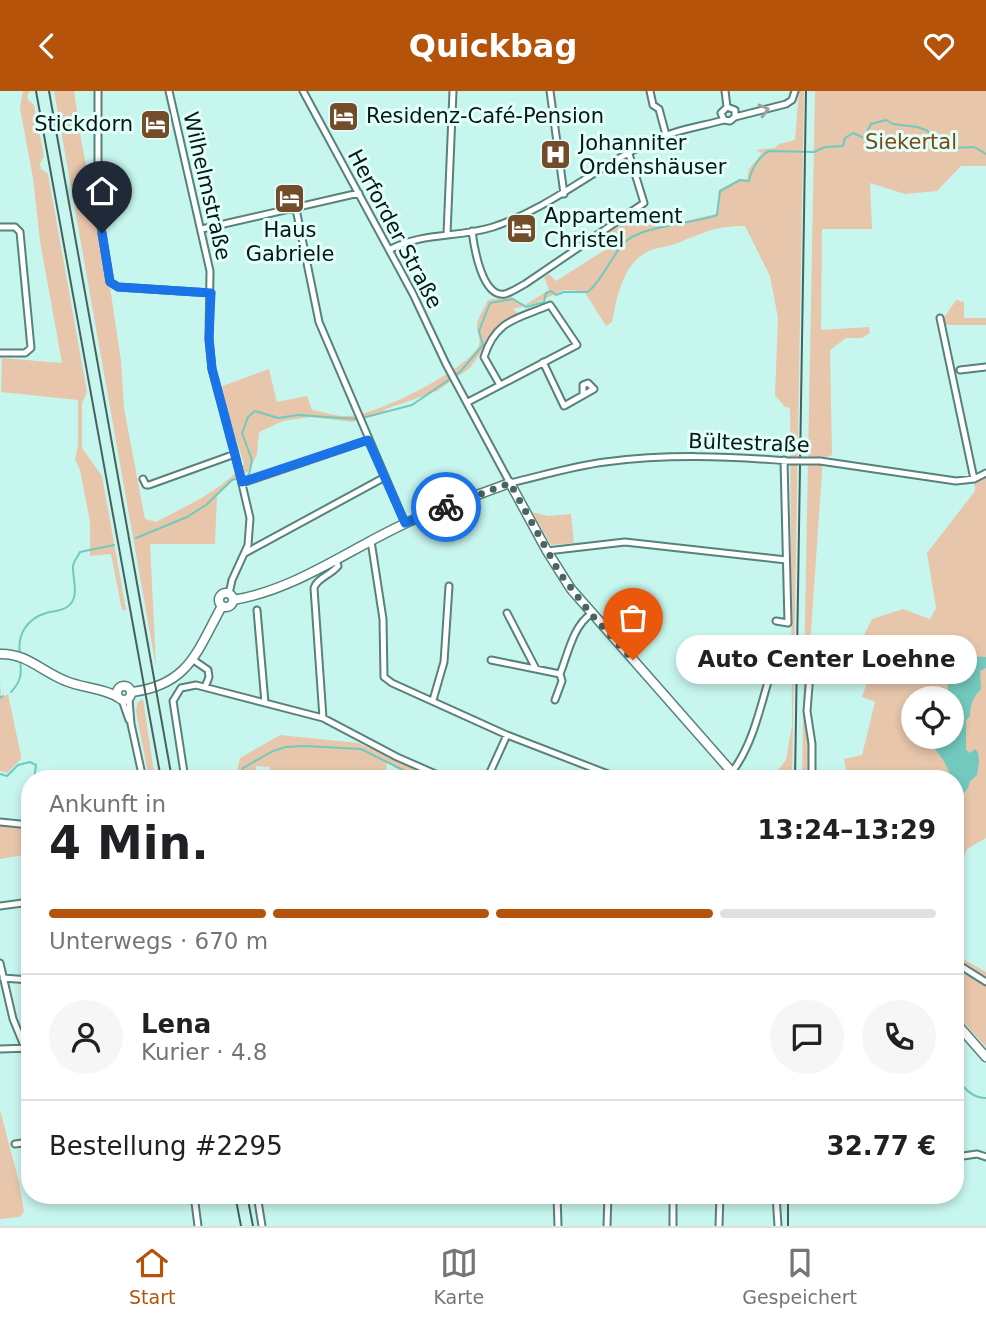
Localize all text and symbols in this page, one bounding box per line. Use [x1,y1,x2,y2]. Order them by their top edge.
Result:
icon: back [28,27,66,65]
text: Quickbag [409,27,577,65]
icon: heart [920,27,958,65]
hotel icon: Residenz-Café-Pension [326,99,360,133]
place label: Residenz-Café-Pension [366,104,604,128]
one-way arrow [758,104,770,118]
hotel icon: Stickdorn [139,107,173,141]
street label: Wilhelmstraße [178,110,236,262]
place label: Stickdorn [34,112,133,136]
park label: Siekertal [865,130,957,154]
place label: Johanniter Ordenshäuser [577,131,727,179]
hospital icon: Johanniter Ordenshäuser [539,138,573,172]
street label: Herforder Straße [343,145,447,313]
pin [72,161,132,233]
icon: home [83,172,121,210]
hotel icon: Haus Gabriele [273,181,307,215]
place label: Appartement Christel [544,204,683,252]
hotel icon: Appartement Christel [504,211,538,245]
place label: Haus Gabriele [246,218,334,266]
street label: Bültestraße [688,429,810,457]
courier [411,472,481,542]
icon: bike [427,488,465,526]
pin [603,588,663,660]
icon: bag [614,599,652,637]
callout: Auto Center Loehne [675,635,976,685]
text: Auto Center Loehne [697,646,956,672]
map controls [901,686,964,749]
button: locate [901,686,964,749]
text: Ankunft in [49,791,166,817]
text: 13:24–13:29 [757,815,936,845]
text: 4 Min. [49,816,209,870]
text: Unterwegs · 670 m [49,928,268,954]
button: person [49,1000,123,1074]
button: chat [770,1000,844,1074]
button: phone [862,1000,936,1074]
text: Lena [141,1009,211,1039]
text: Kurier · 4.8 [141,1039,267,1065]
text: Bestellung #2295 [49,1131,283,1161]
text: 32.77 € [827,1131,936,1161]
tab: Start [129,1244,175,1308]
tab: Karte [433,1244,484,1308]
tab: Gespeichert [742,1244,857,1308]

